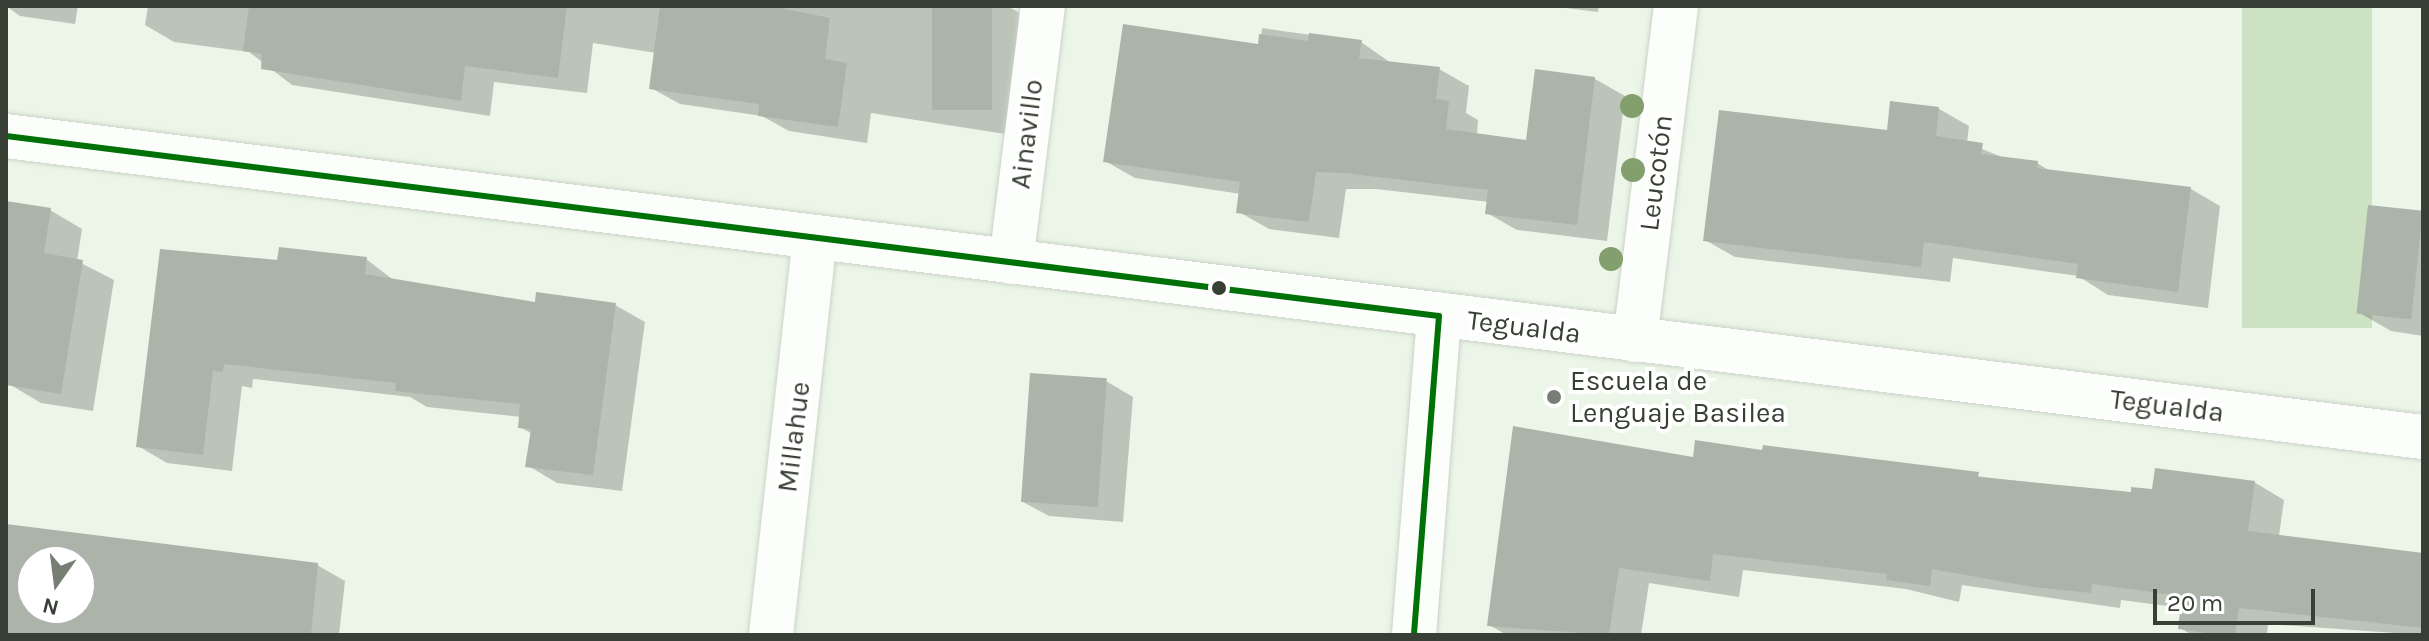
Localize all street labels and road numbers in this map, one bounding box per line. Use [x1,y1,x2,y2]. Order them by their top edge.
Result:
street label: Ainavillo [1004,77,1050,191]
street label: Leucotón [1632,113,1680,233]
street label: Tegualda [1465,303,1583,351]
street label: Millahue [771,380,817,494]
street label: Tegualda [2108,382,2226,430]

